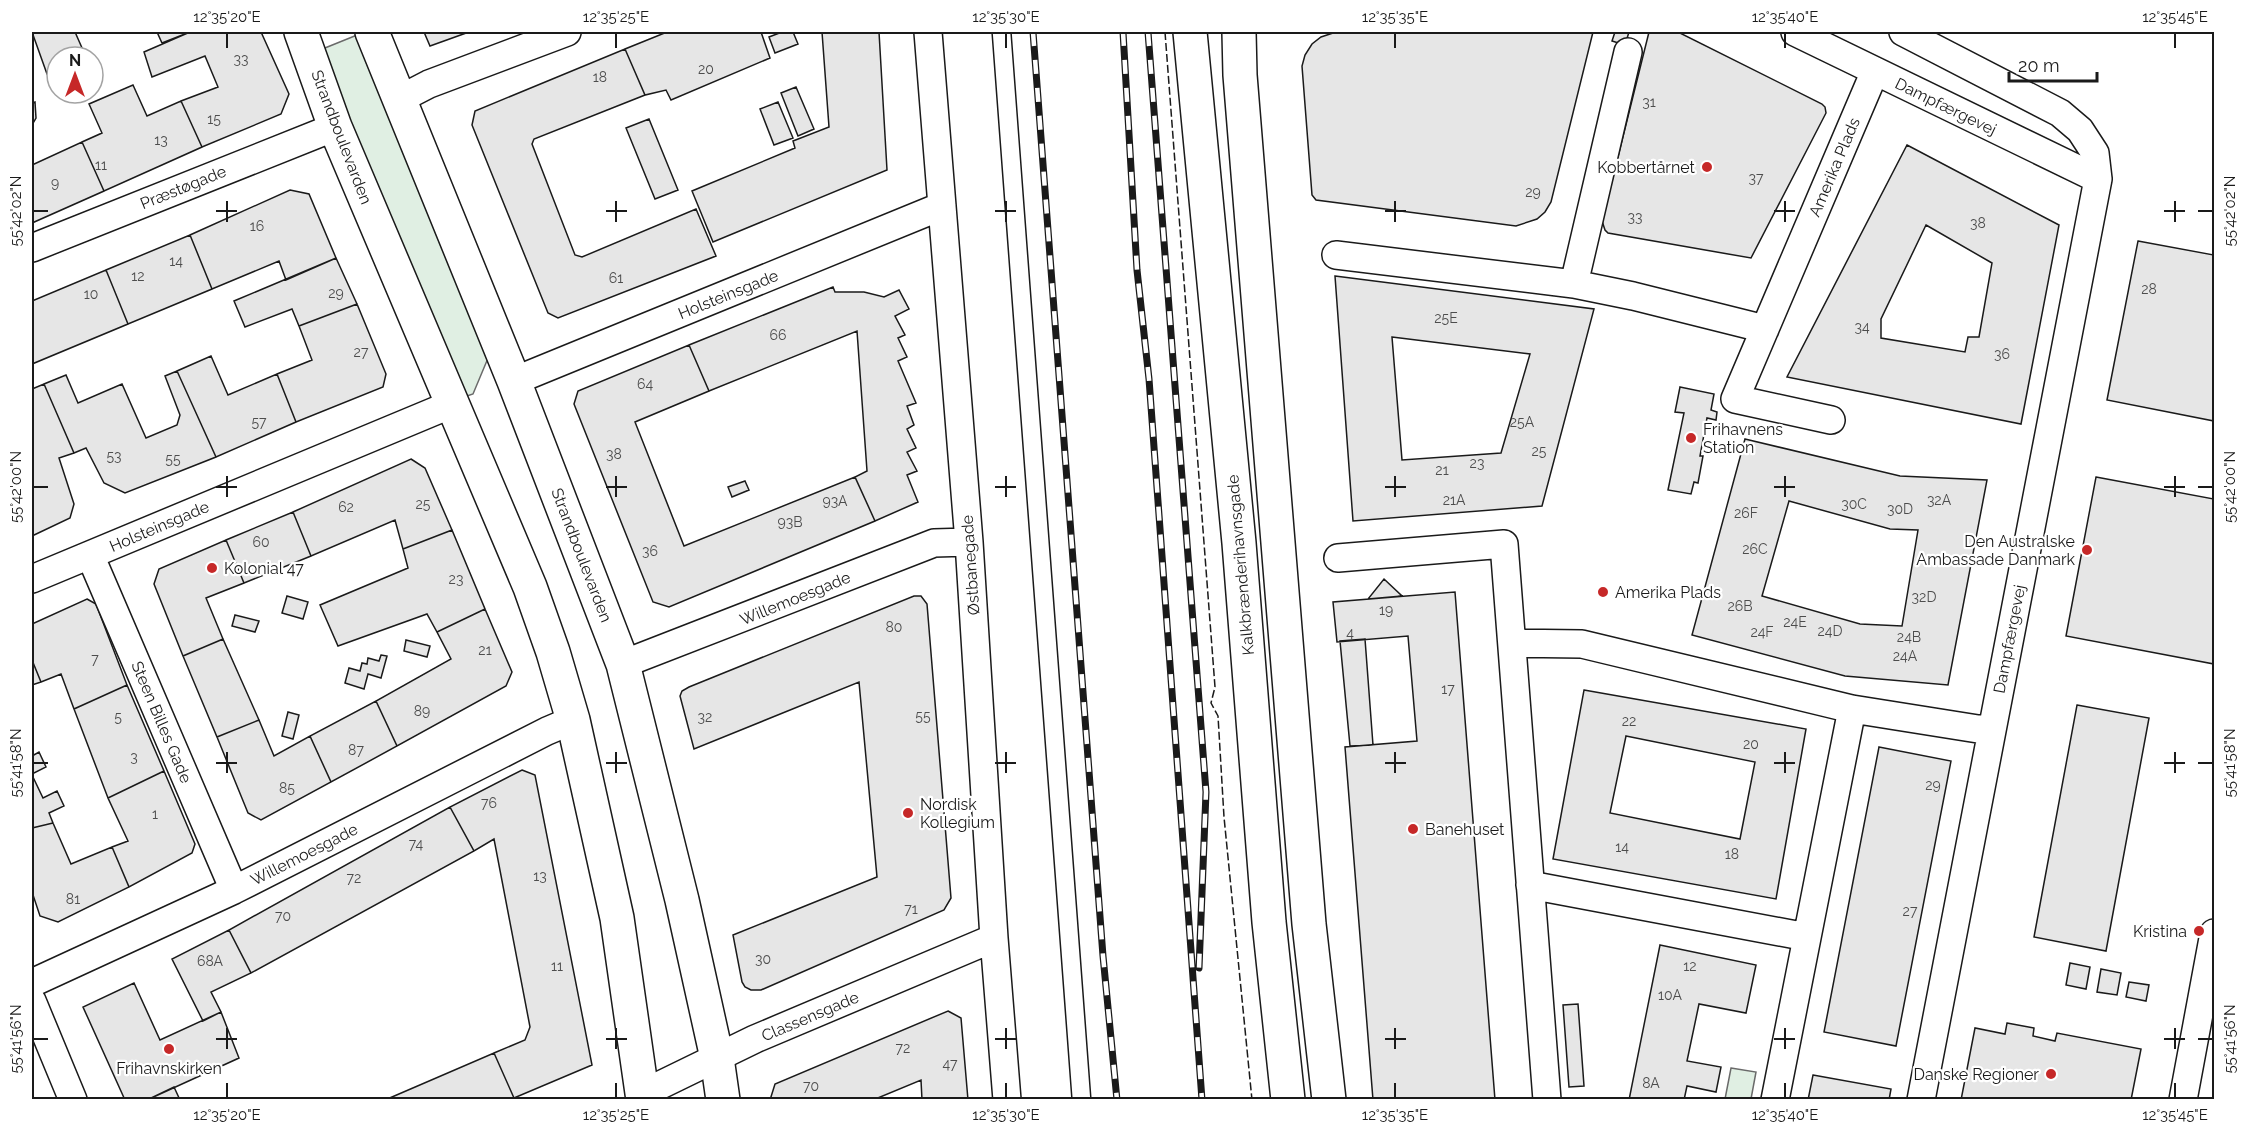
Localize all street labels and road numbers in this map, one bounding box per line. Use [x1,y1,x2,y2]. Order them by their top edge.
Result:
street label: Strandboulevarden [307,67,376,207]
street label: Dampfærgevej [1892,74,2000,139]
street label: Amerika Plads [1805,114,1864,220]
street label: Præstøgade [137,162,229,213]
street label: Holsteinsgade [675,266,781,323]
street label: Kalkbrænderihavnsgade [1223,474,1258,656]
street label: Strandboulevarden [547,485,616,625]
street label: Holsteinsgade [107,497,212,556]
street label: Østbanegade [958,514,983,616]
street label: Willemoesgade [737,568,853,629]
street label: Dampfærgevej [1990,583,2029,695]
street label: Steen Billes Gade [127,658,196,786]
street label: Willemoesgade [248,819,361,890]
street label: Classensgade [759,987,862,1046]

